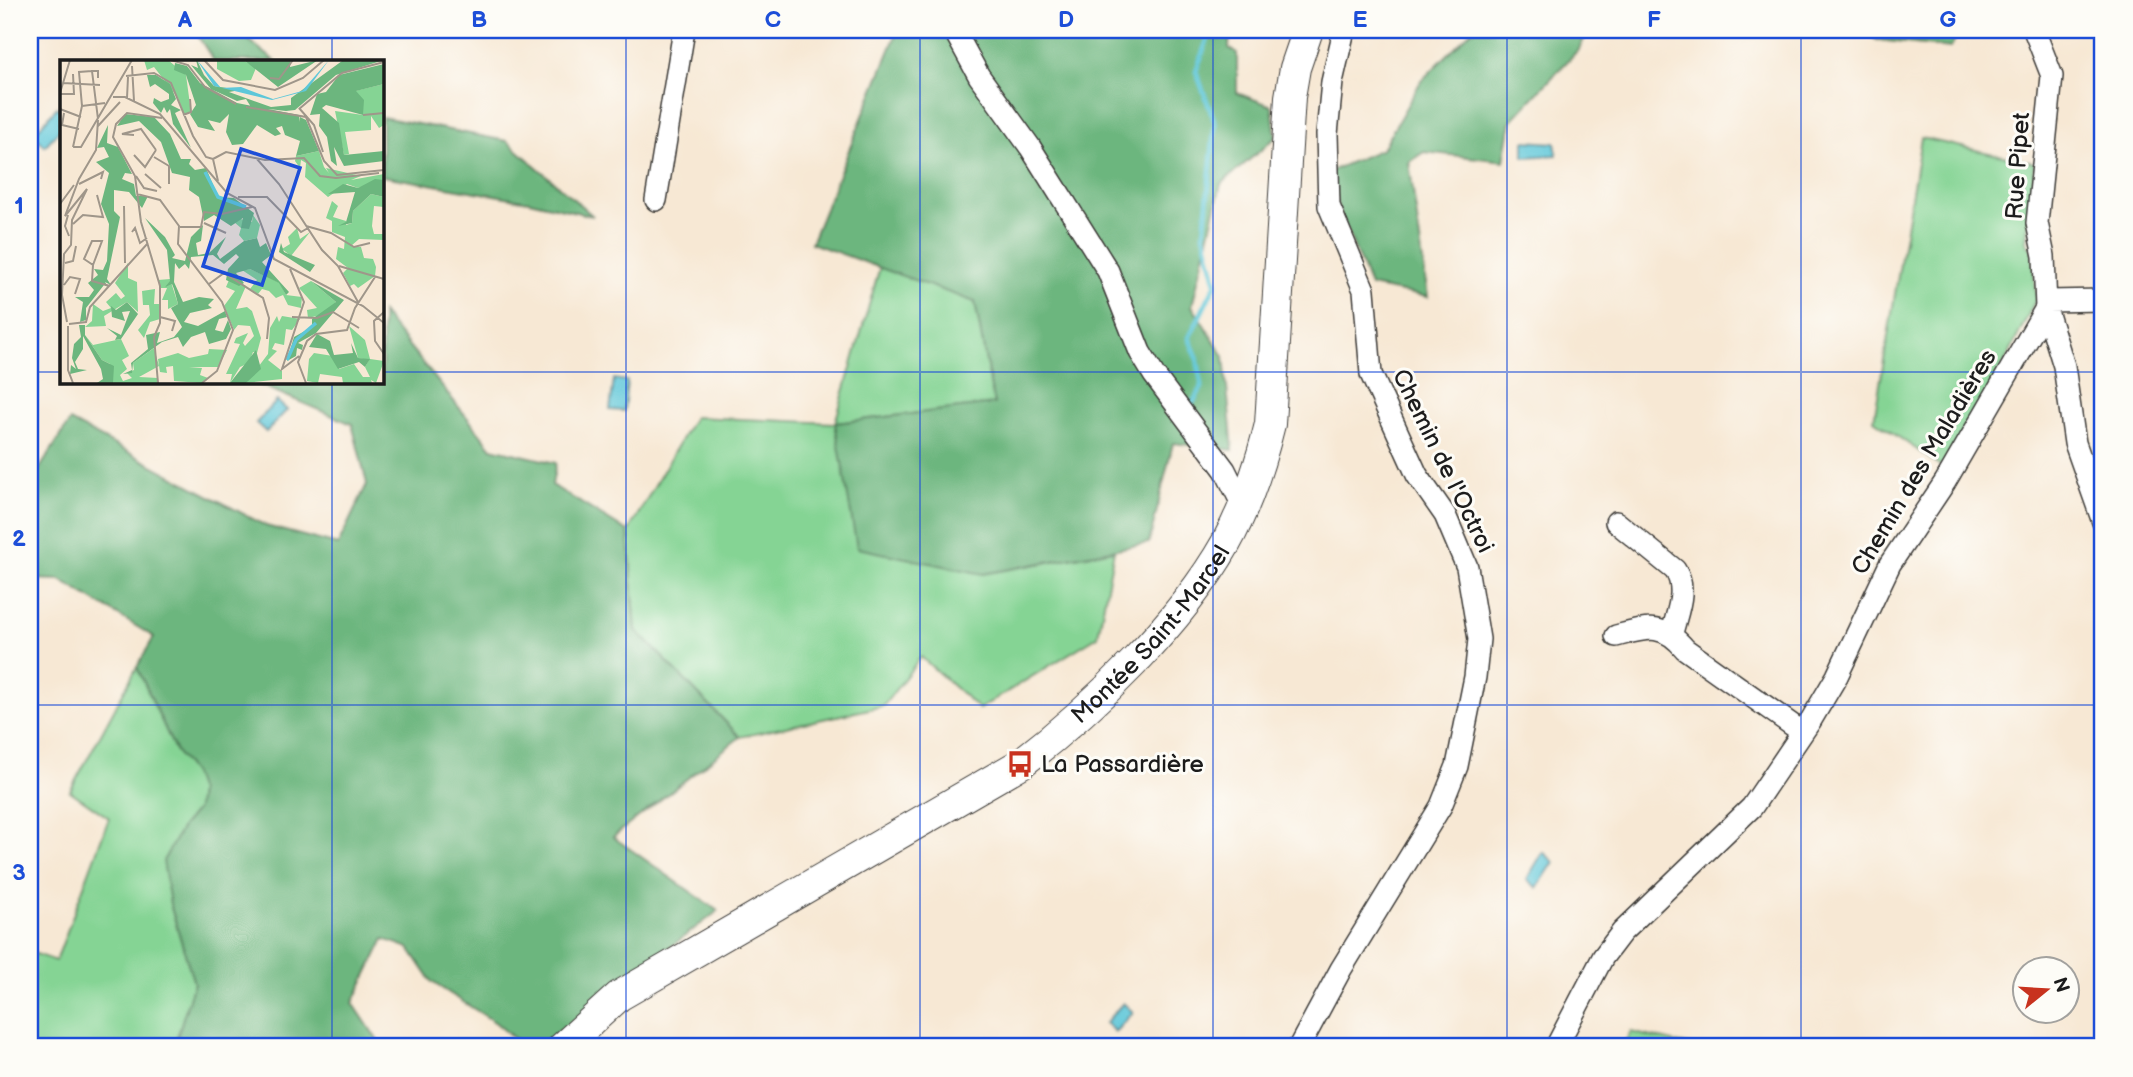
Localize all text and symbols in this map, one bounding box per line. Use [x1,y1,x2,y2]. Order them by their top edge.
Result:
text: A [177,6,193,34]
text: B [471,6,487,34]
text: C [765,6,781,34]
text: D [1058,6,1074,34]
text: E [1353,6,1368,34]
text: F [1647,6,1661,34]
text: G [1940,6,1957,34]
inset map [60,60,383,383]
street label: Rue Pipet [2000,111,2036,221]
text: 1 [14,192,24,220]
street label: Chemin des Maladières [1845,344,2003,580]
street label: Chemin de l'Octroi [1386,364,1500,558]
text: 2 [12,525,26,553]
street label: Montée Saint-Marcel [1065,540,1236,730]
bus stop icon: La Passardière [1005,749,1035,779]
place label: La Passardière [1041,750,1204,779]
text: 3 [12,859,26,887]
north arrow [2010,954,2080,1024]
text: N [2048,975,2074,996]

